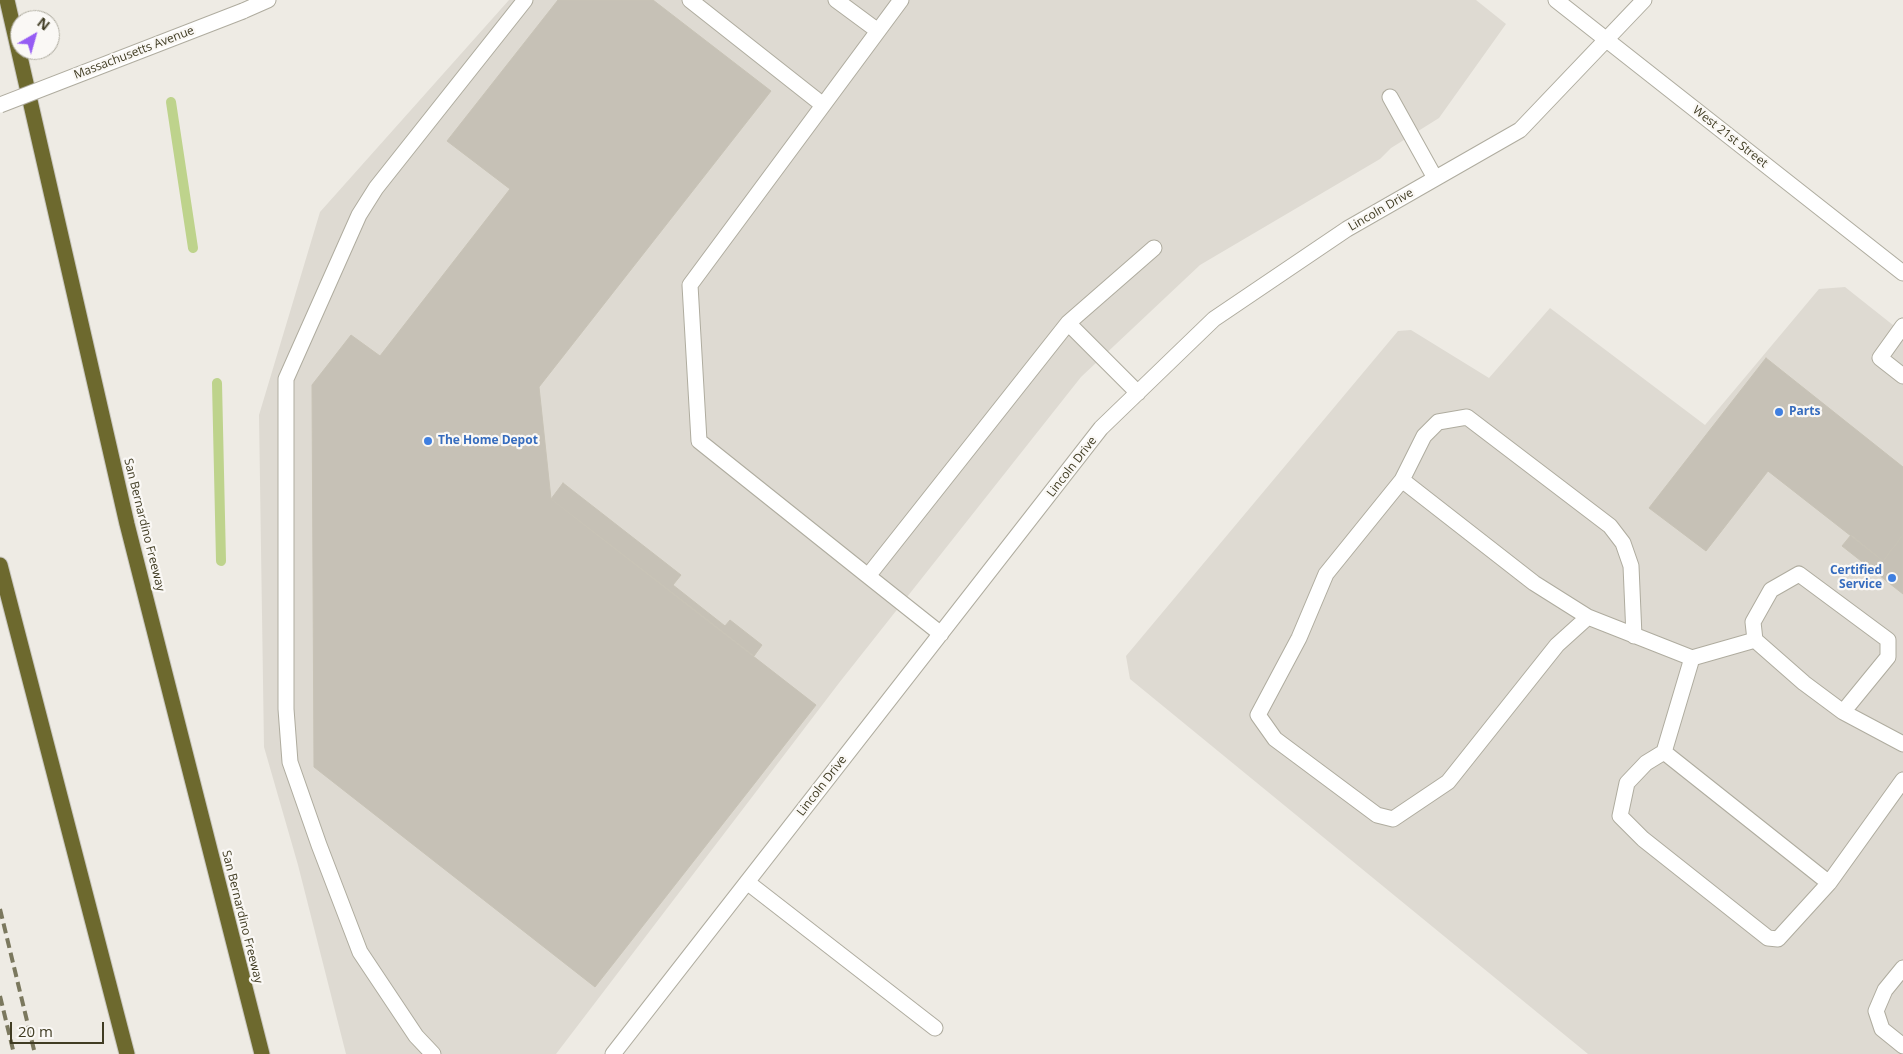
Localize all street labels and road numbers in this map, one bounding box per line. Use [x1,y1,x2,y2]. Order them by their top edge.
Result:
street label: Massachusetts Avenue [72,23,196,83]
street label: West 21st Street [1690,103,1770,171]
street label: Lincoln Drive [1346,186,1416,234]
street label: Lincoln Drive [1044,434,1100,500]
street label: San Bernardino Freeway [120,457,168,593]
street label: Lincoln Drive [794,753,850,819]
street label: San Bernardino Freeway [218,849,266,985]

